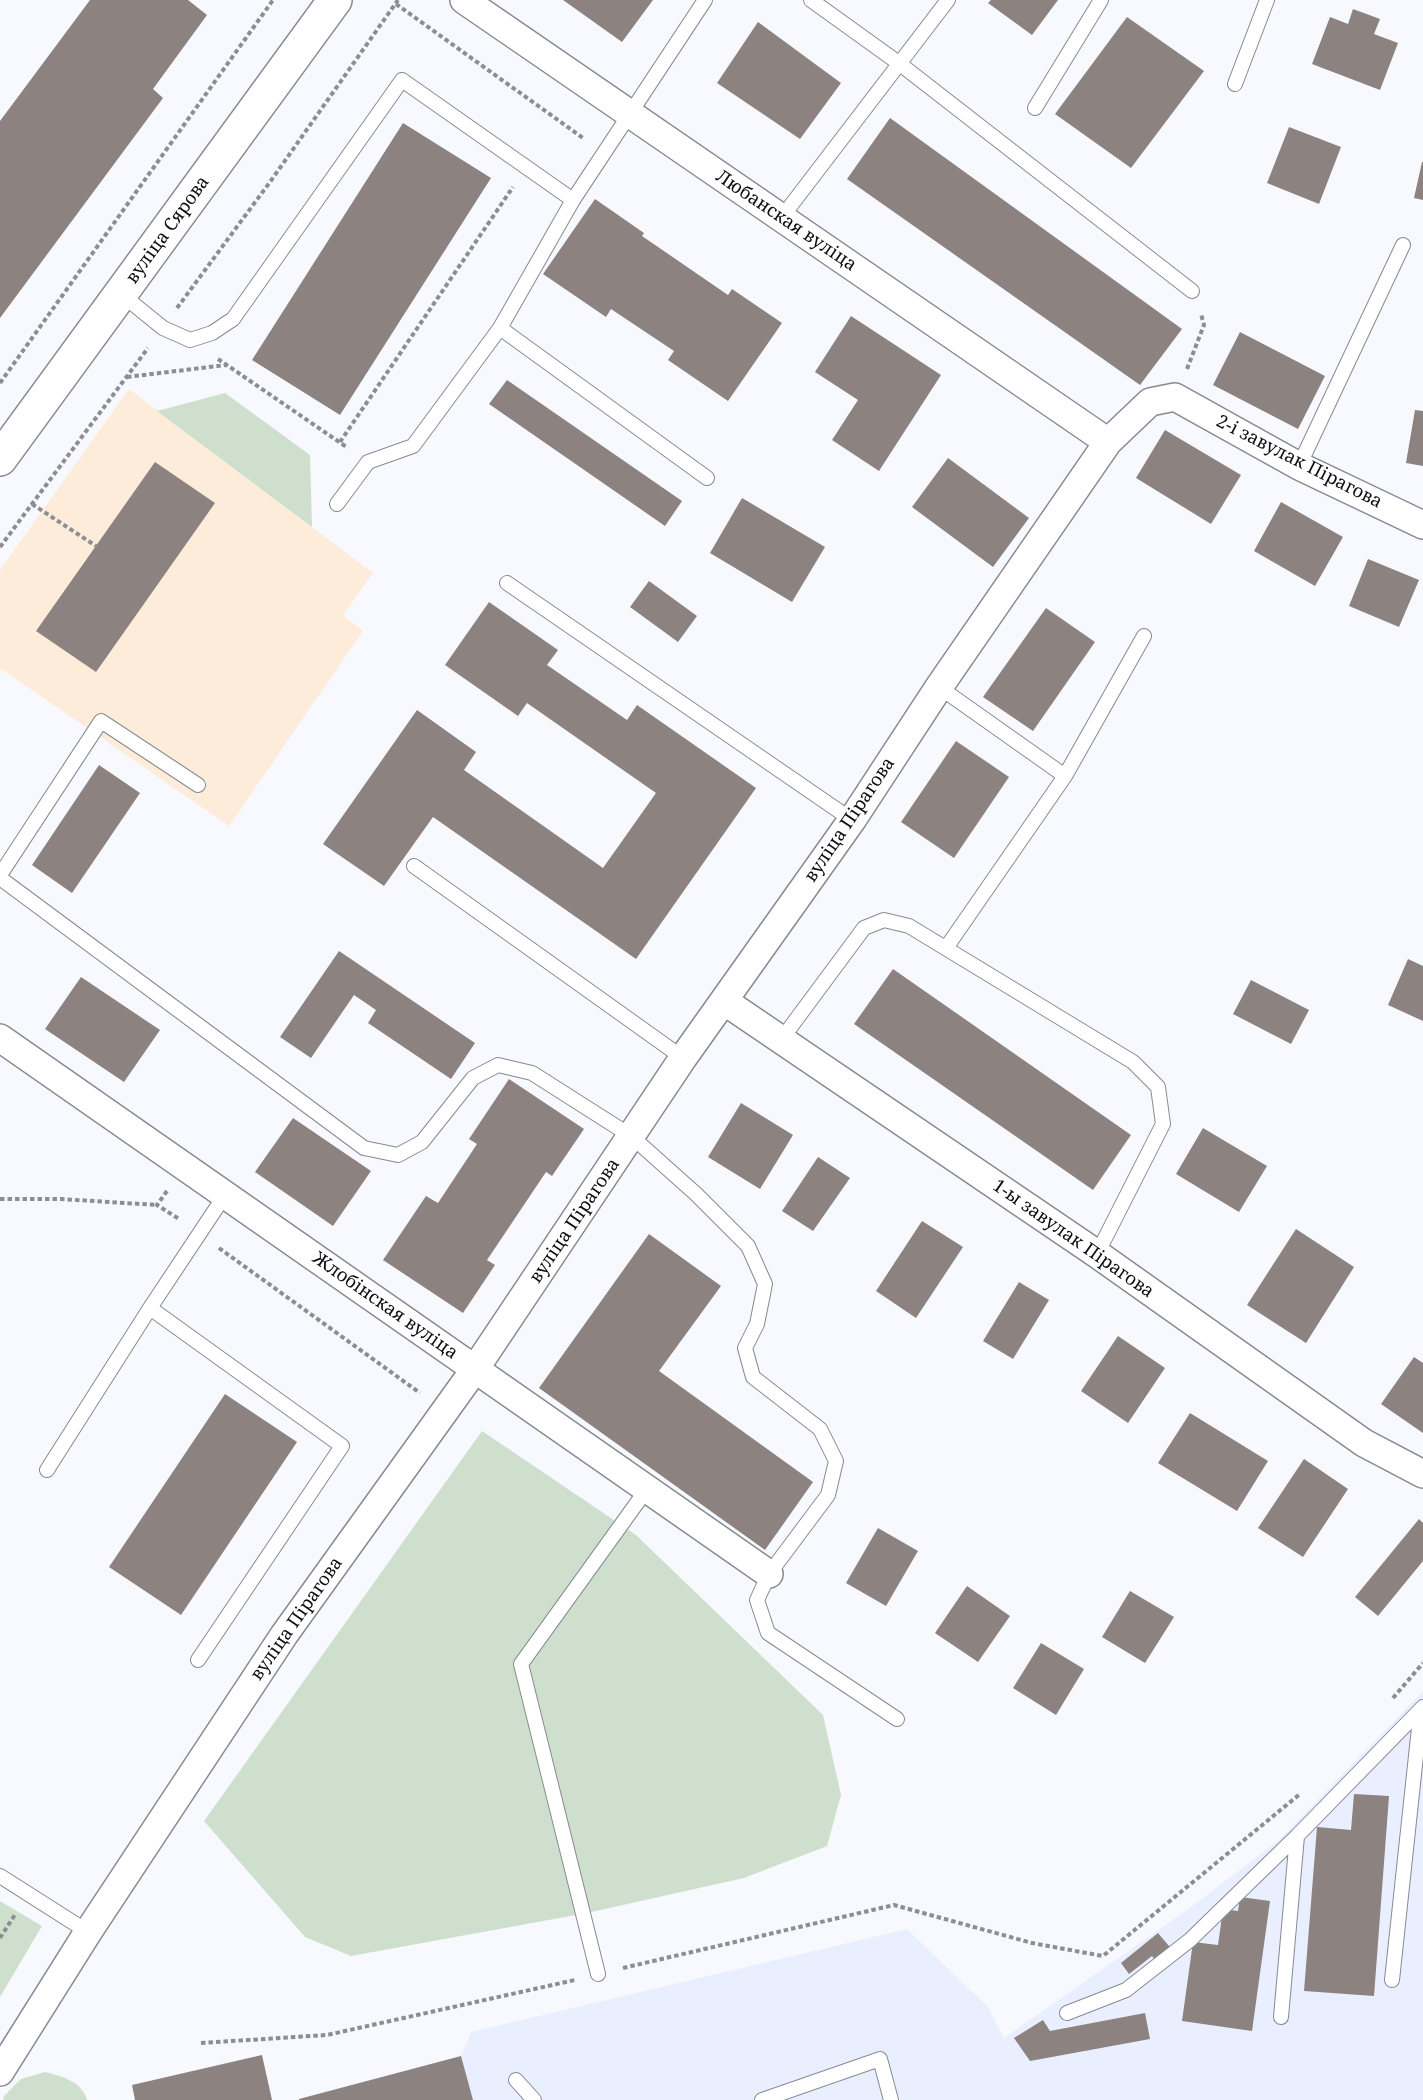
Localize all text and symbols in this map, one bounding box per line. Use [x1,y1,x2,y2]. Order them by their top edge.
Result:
street label: Любанская вуліца [711,166,861,276]
street label: вуліца Сярова [122,172,214,288]
street label: 2-і завулак Пірагова [1212,411,1386,513]
street label: вуліца Пірагова [800,754,900,886]
street label: вуліца Пірагова [525,1155,625,1287]
street label: 1-ы завулак Пірагова [988,1175,1158,1303]
street label: Жлобінская вуліца [308,1248,462,1364]
street label: вуліца Пірагова [246,1553,348,1685]

